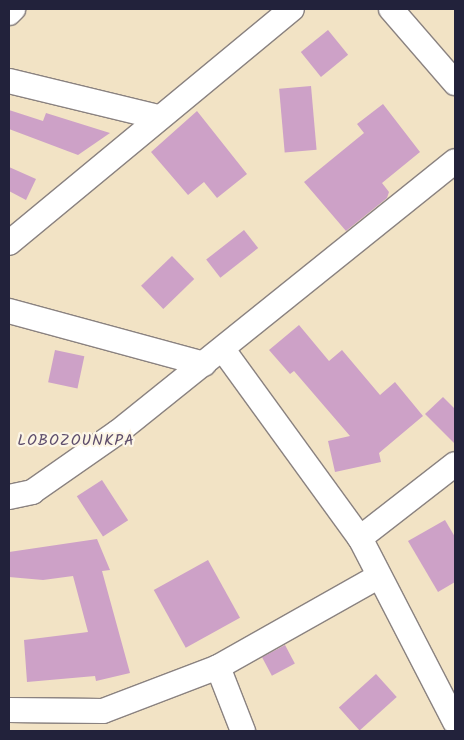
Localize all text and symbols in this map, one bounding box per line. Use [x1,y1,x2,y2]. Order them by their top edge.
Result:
district label: LOBOZOUNKPA [16,431,136,451]

